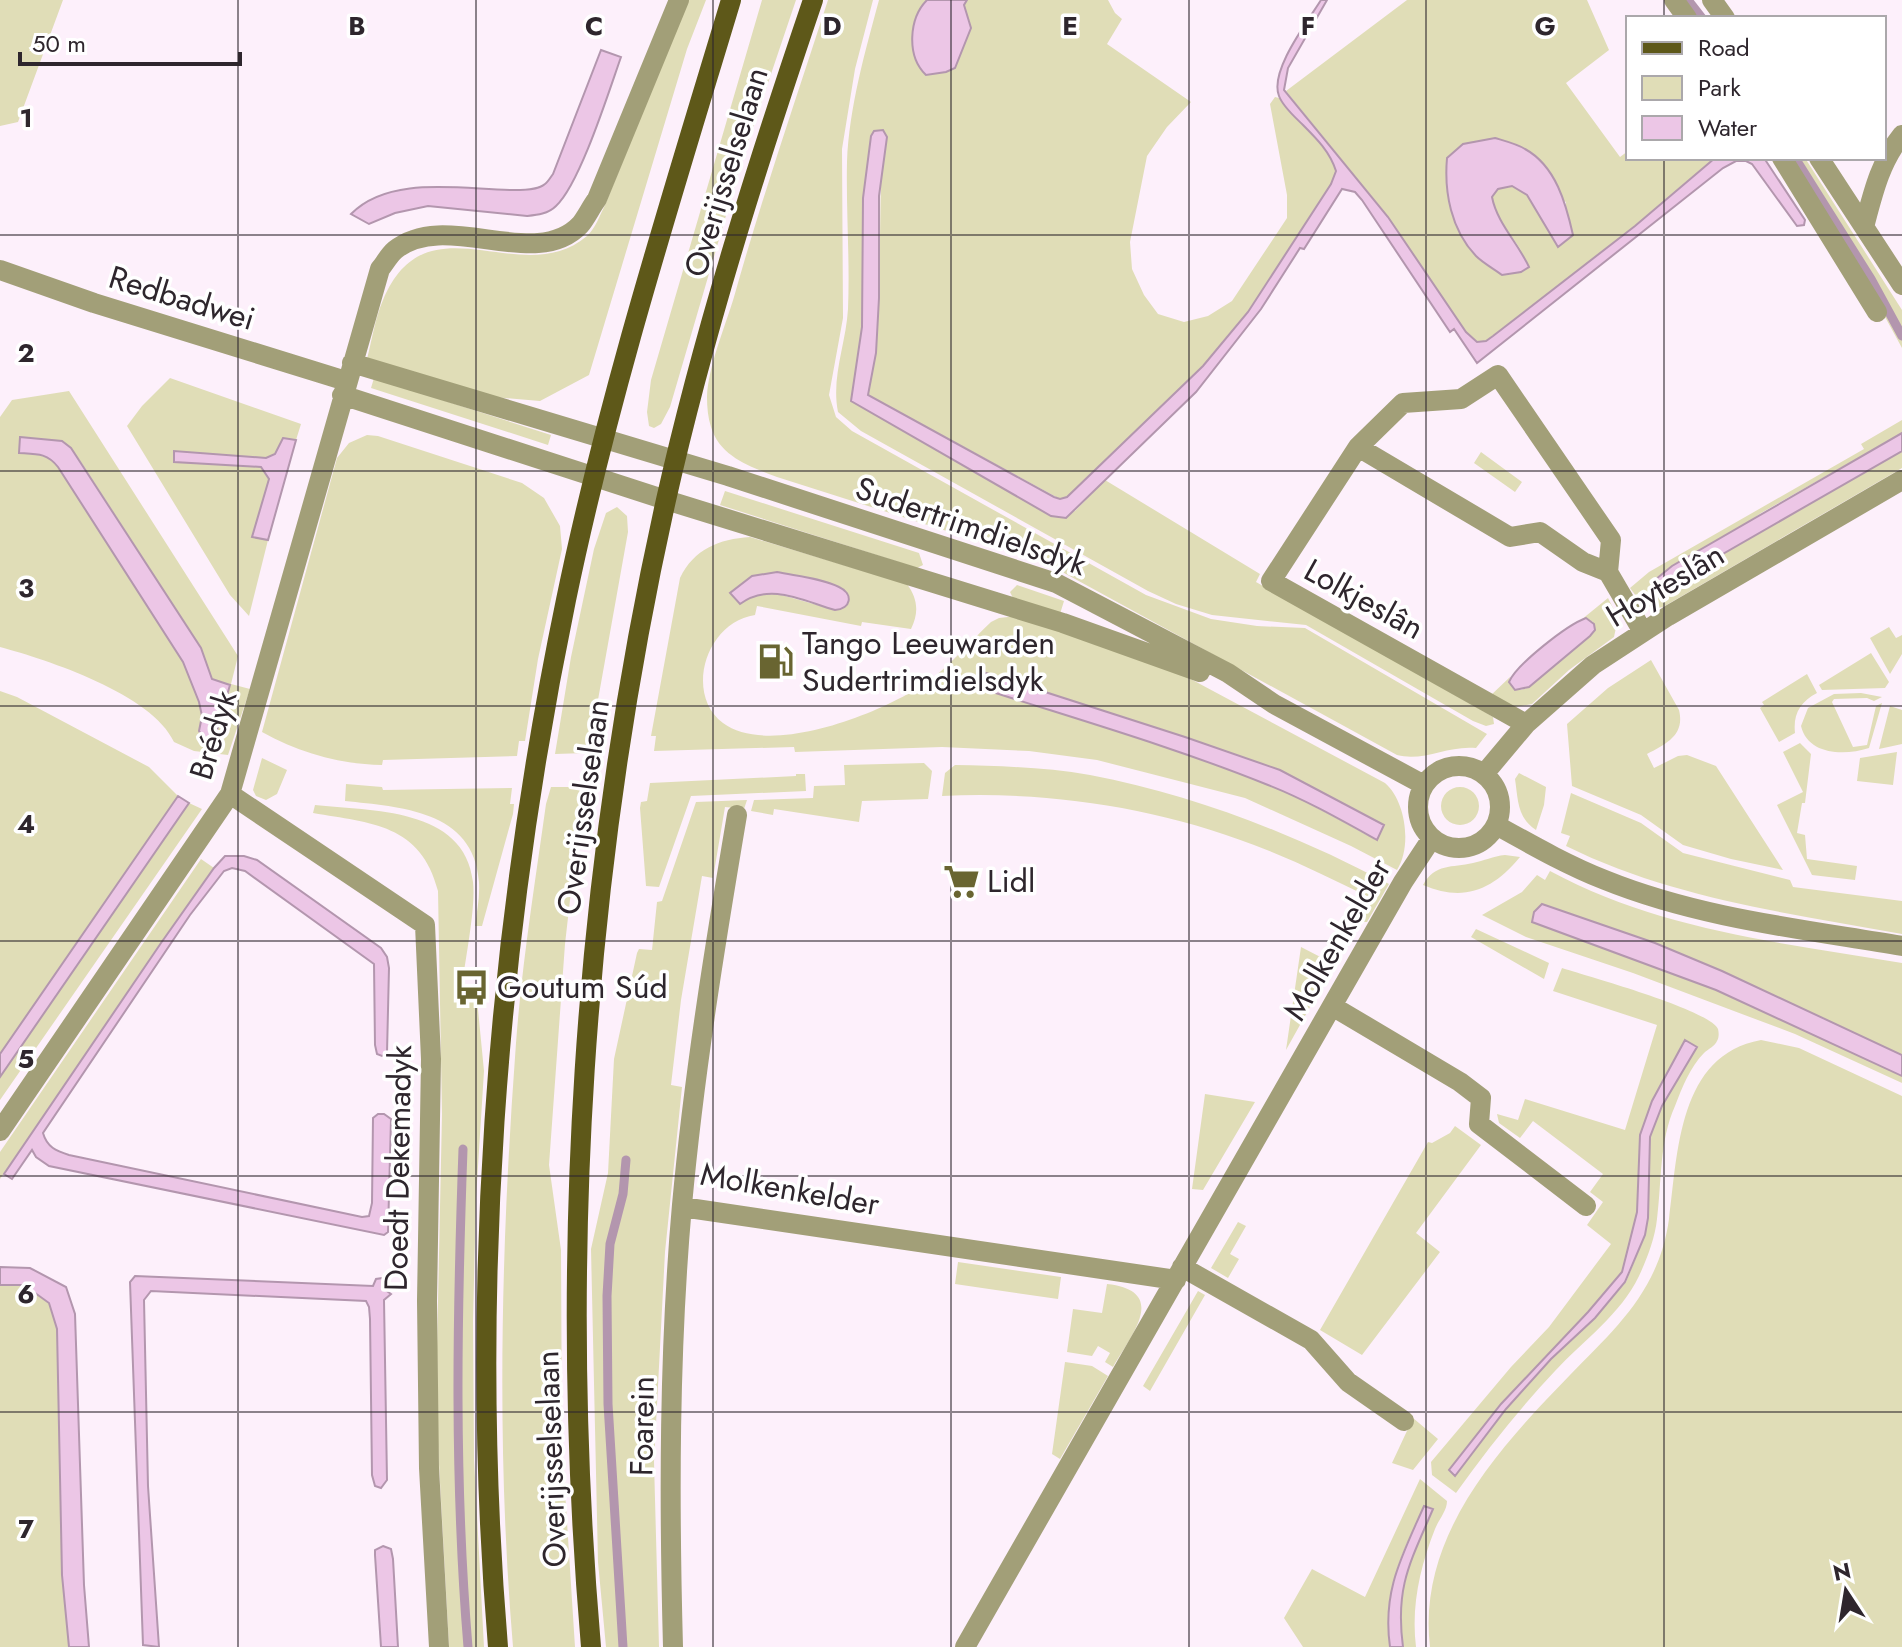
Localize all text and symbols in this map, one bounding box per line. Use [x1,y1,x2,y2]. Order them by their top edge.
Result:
text: B [348,7,366,45]
text: C [585,7,603,45]
text: D [822,7,842,45]
text: E [1062,7,1078,45]
text: F [1301,7,1315,45]
text: G [1534,7,1556,45]
scale bar [20,16,240,66]
legend [1626,16,1886,160]
text: 50 m [32,26,86,61]
text: Road [1698,30,1750,65]
street label: Overijsselselaan [672,61,780,283]
text: Park [1698,70,1741,105]
text: 1 [19,99,33,137]
text: Water [1698,110,1758,145]
street label: Redbadwei [103,254,261,342]
text: 2 [17,334,35,372]
street label: Sudertrimdielsdyk [849,465,1094,587]
street label: Hoyteslân [1597,532,1733,638]
street label: Lolkjeslân [1296,547,1432,651]
text: 3 [18,569,34,607]
place label: Tango Leeuwarden Sudertrimdielsdyk [802,620,1055,703]
fuel station icon: Tango Leeuwarden Sudertrimdielsdyk [757,642,795,680]
street label: Brédyk [178,684,249,785]
street label: Overijsselselaan [545,696,621,918]
text: 4 [17,805,35,843]
street label: Molkenkelder [1272,849,1402,1029]
place label: Lidl [987,858,1035,904]
supermarket icon: Lidl [942,862,980,900]
place label: Goutum Súd [497,964,668,1010]
bus stop icon: Goutum Súd [452,968,490,1006]
text: 5 [18,1040,34,1078]
street label: Doedt Dekemadyk [373,1044,423,1292]
street label: Molkenkelder [697,1151,883,1227]
text: 6 [17,1275,35,1313]
street label: Overijsselselaan [524,1350,578,1568]
street label: Foarein [618,1376,666,1476]
text: 7 [18,1510,34,1548]
north arrow [1806,1551,1886,1631]
text: N [1830,1554,1854,1589]

